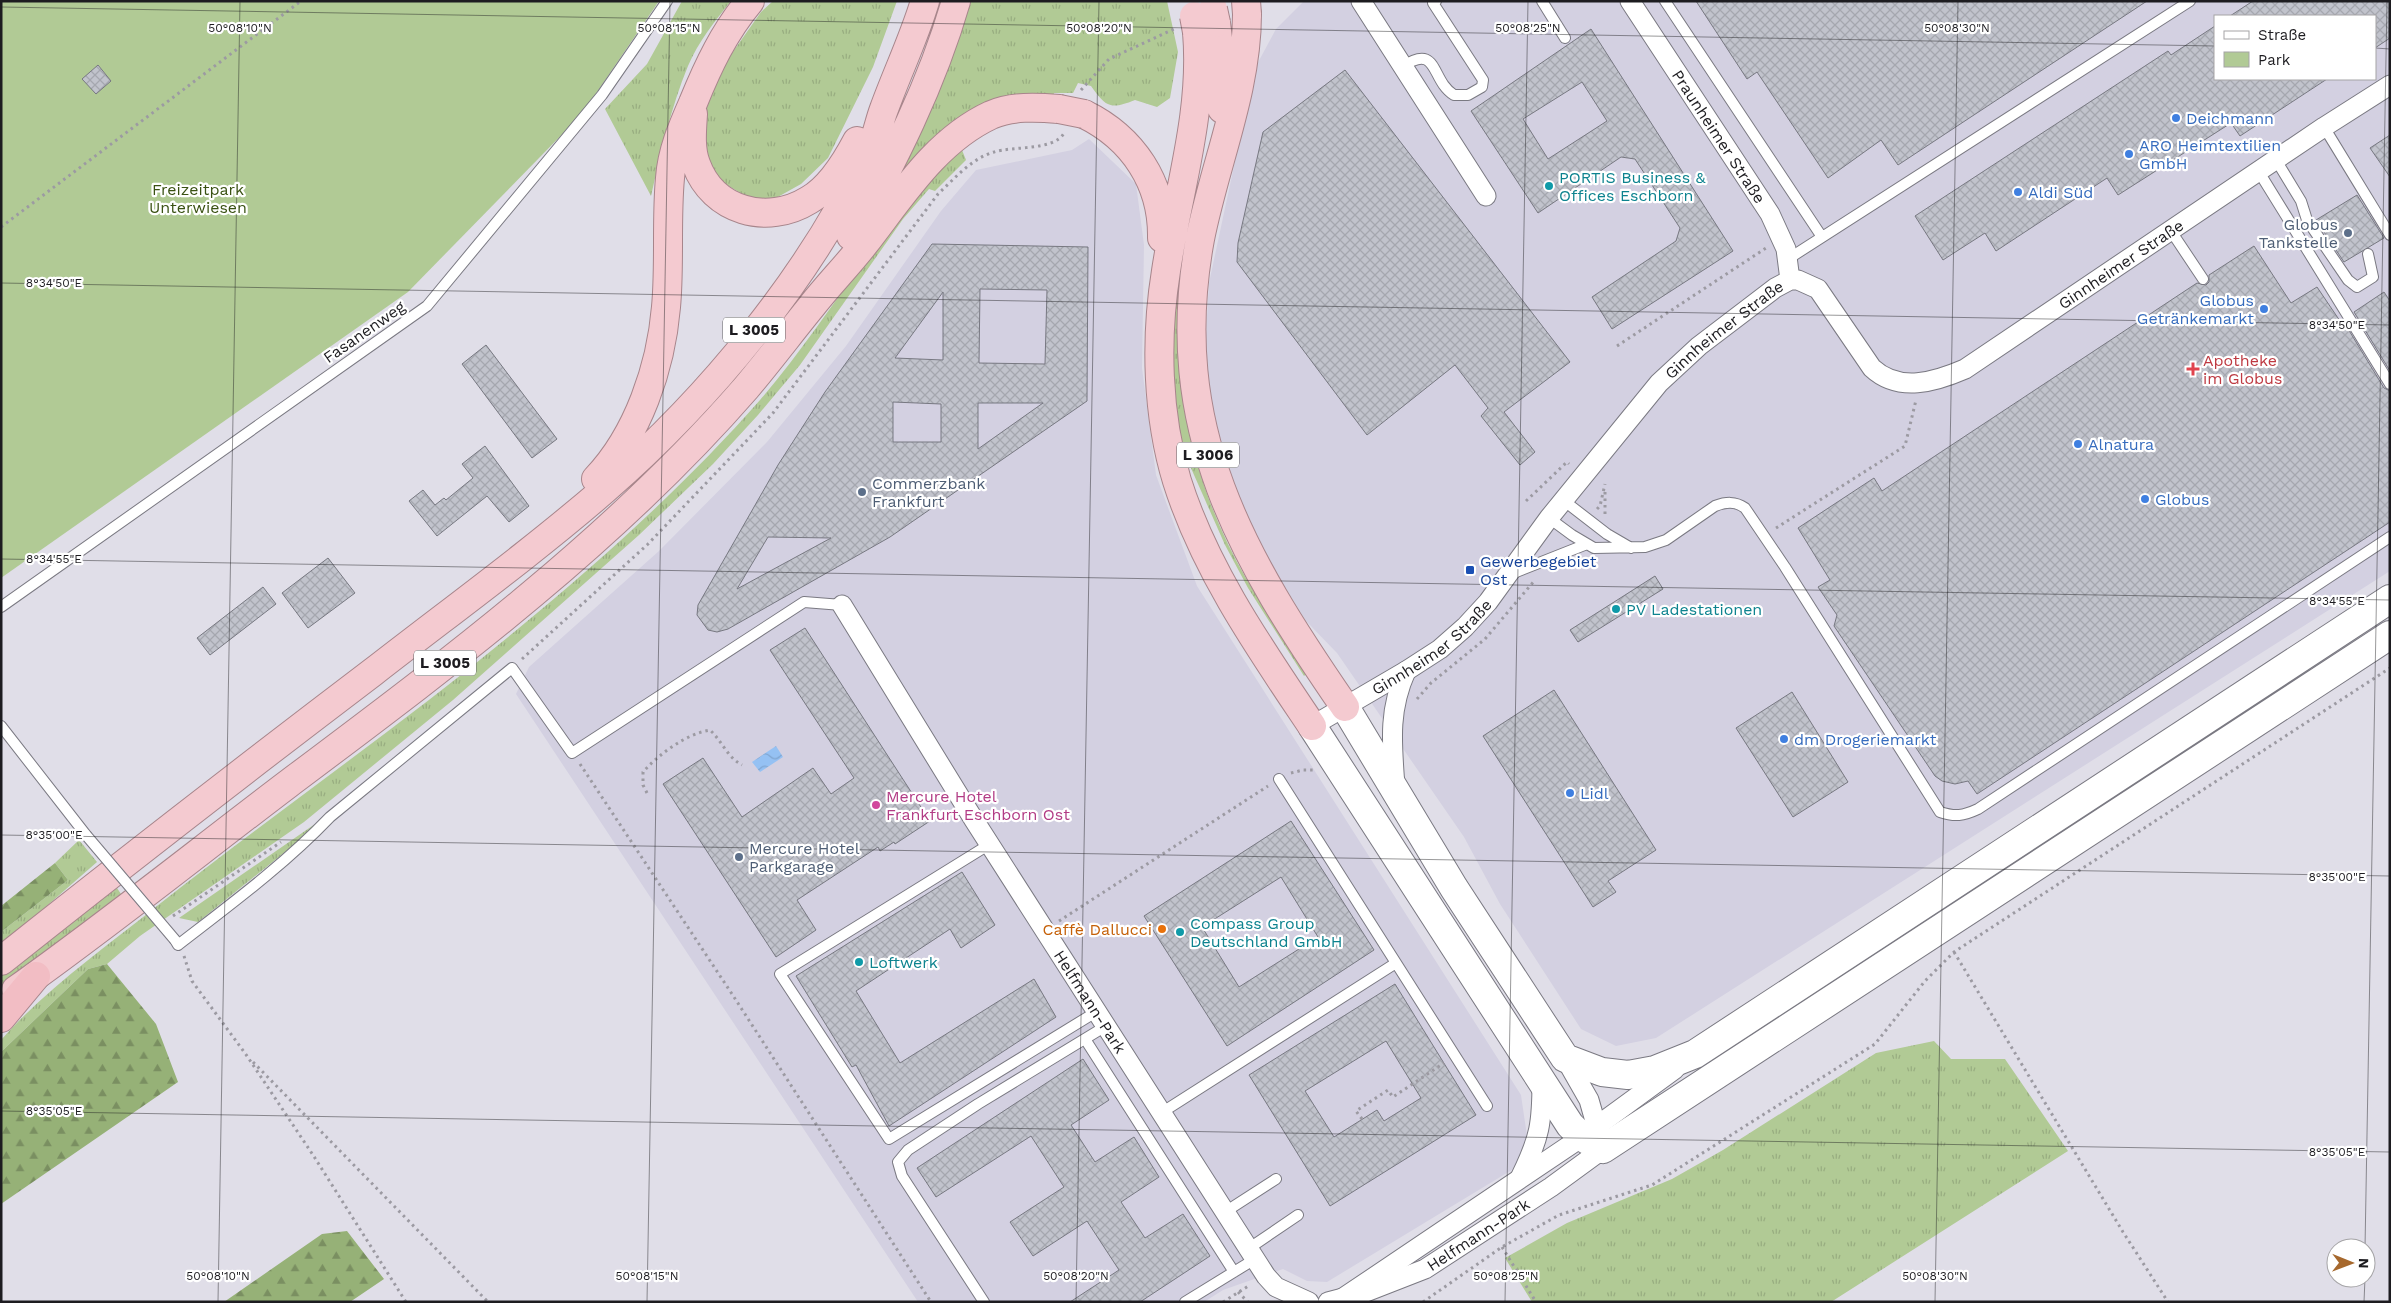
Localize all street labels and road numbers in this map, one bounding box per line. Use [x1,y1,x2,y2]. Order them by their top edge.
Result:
street label: Praunheimer Straße [1668,66,1770,207]
street label: Ginnheimer Straße [2055,215,2187,313]
street label: Ginnheimer Straße [1661,276,1786,382]
street label: Fasanenweg [320,297,409,367]
road number: L 3005 [723,318,785,342]
road number: L 3006 [1177,442,1239,468]
street label: Ginnheimer Straße [1368,595,1495,699]
road number: L 3005 [414,650,476,676]
street label: Helfmann-Park [1050,947,1130,1057]
street label: Helfmann-Park [1423,1194,1533,1275]

